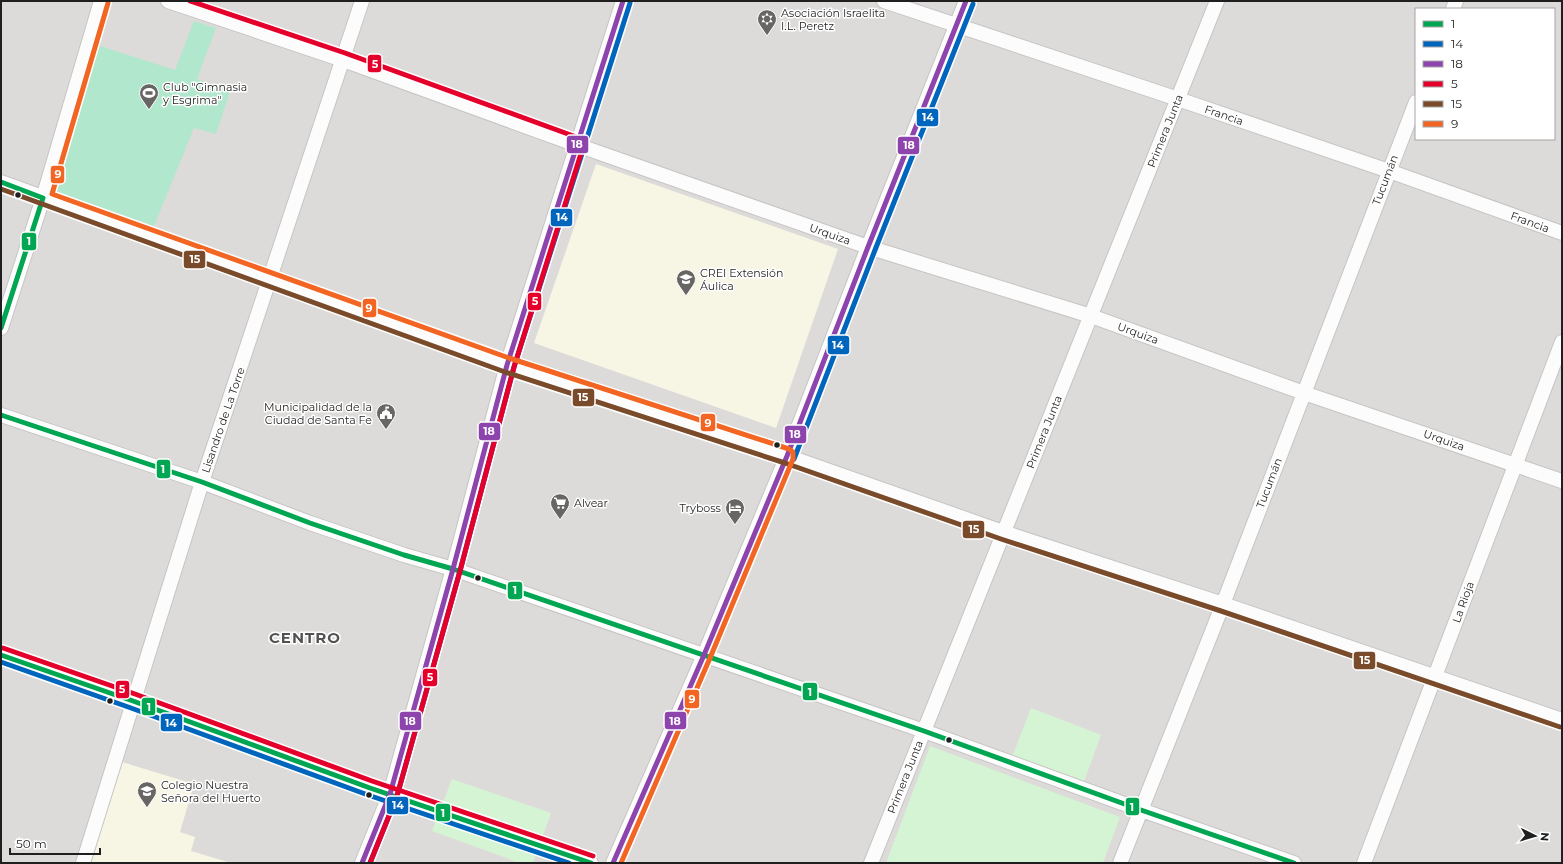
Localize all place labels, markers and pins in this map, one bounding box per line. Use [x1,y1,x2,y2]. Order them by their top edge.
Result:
place label: Asociación Israelita I.L. Peretz [781,6,885,33]
synagogue icon: Asociación Israelita I.L. Peretz [756,8,778,36]
place label: Club "Gimnasia y Esgrima" [162,80,247,107]
sports icon: Club "Gimnasia y Esgrima" [138,82,160,110]
unlabelled marker [13,190,23,200]
place label: CREI Extensión Áulica [700,266,783,293]
school or university icon: CREI Extensión Áulica [675,268,697,296]
place label: Municipalidad de la Ciudad de Santa Fe [264,400,372,427]
public building icon: Municipalidad de la Ciudad de Santa Fe [375,402,397,430]
unlabelled marker [772,440,782,450]
supermarket icon: Alvear [549,492,571,520]
place label: Alvear [574,496,608,510]
hotel icon: Tryboss [724,497,746,525]
place label: Tryboss [679,501,722,515]
unlabelled marker [473,573,483,583]
unlabelled marker [105,696,115,706]
unlabelled marker [944,735,954,745]
place label: Colegio Nuestra Señora del Huerto [161,778,261,805]
school or university icon: Colegio Nuestra Señora del Huerto [136,780,158,808]
unlabelled marker [364,790,374,800]

